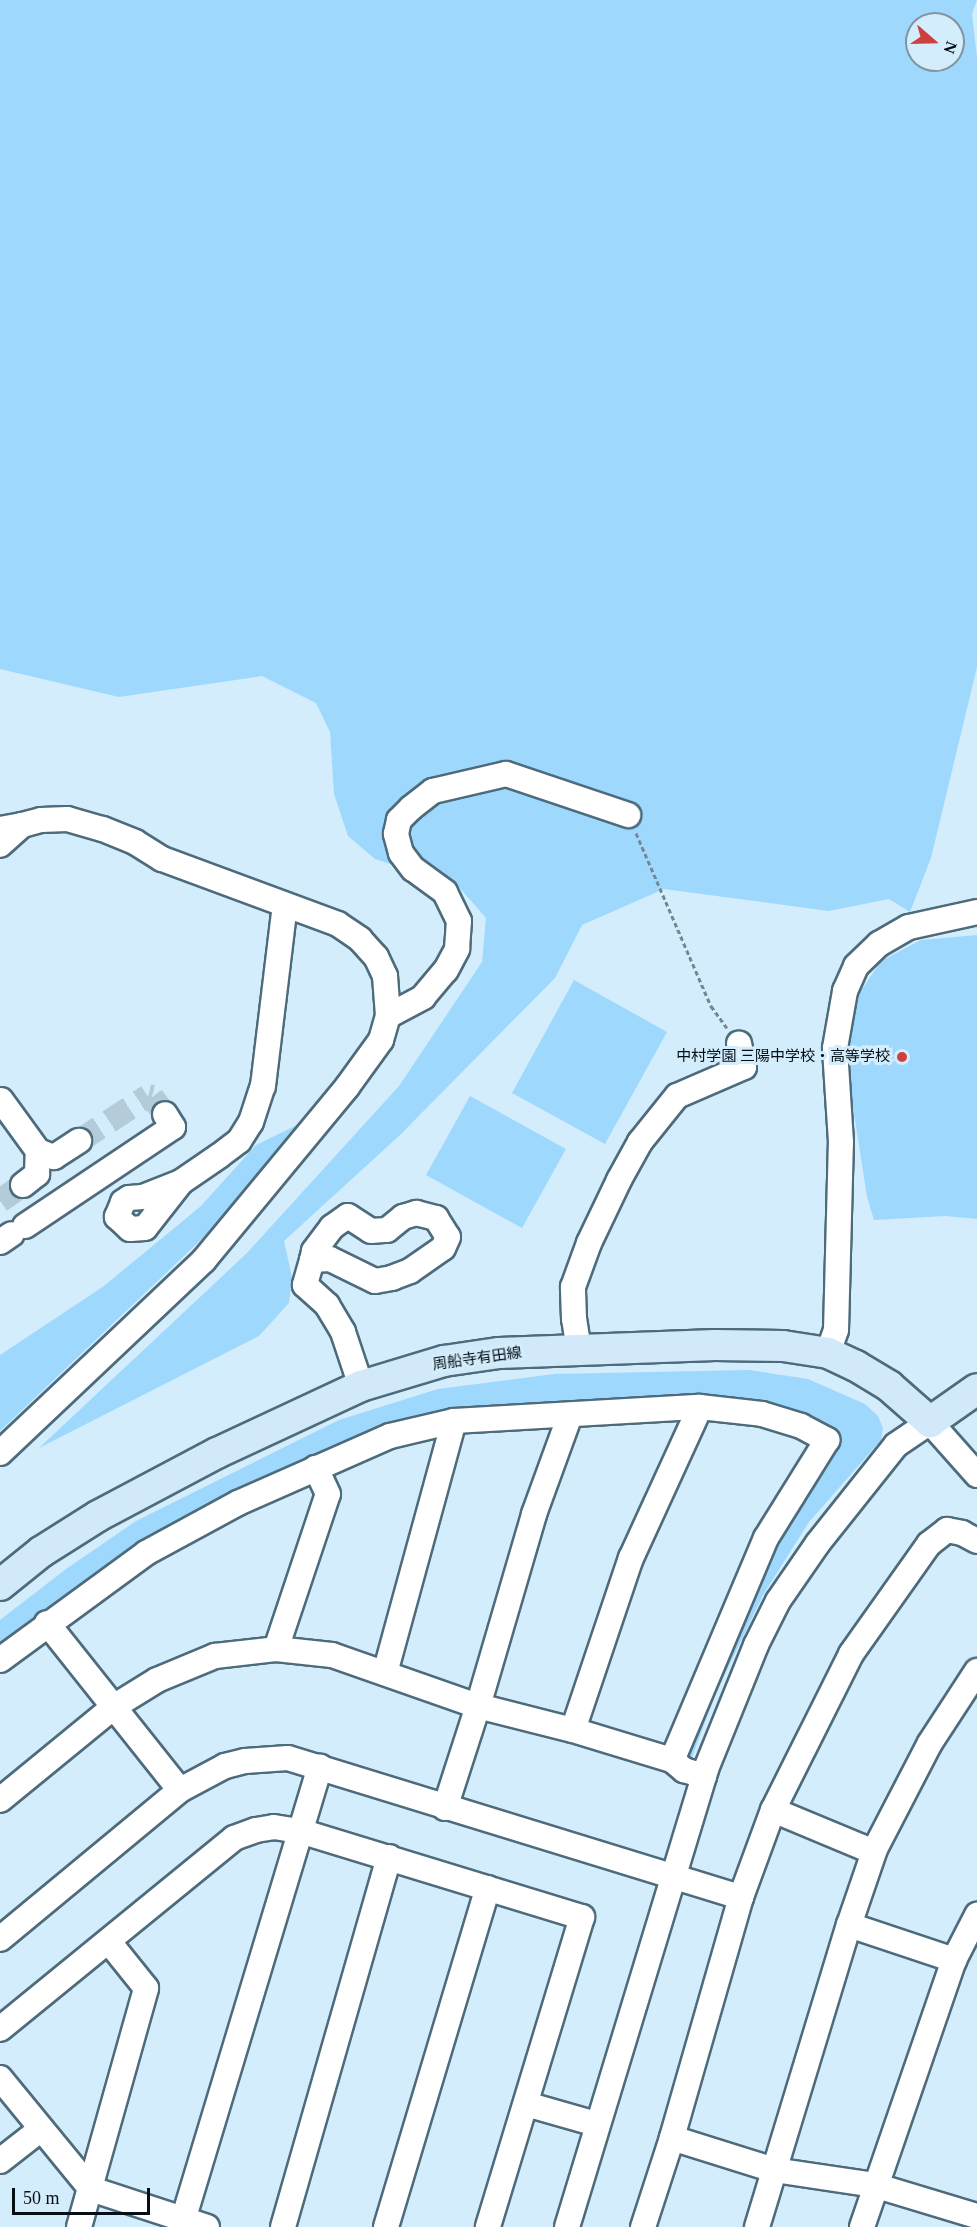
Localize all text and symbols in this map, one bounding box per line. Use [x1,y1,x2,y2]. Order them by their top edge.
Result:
north arrow [905,12,965,72]
text: N [941,39,960,56]
place label: 中村学園 三陽中学校・高等学校 [676,1048,890,1066]
marker: 中村学園 三陽中学校・高等学校 [895,1050,909,1064]
street label: 周船寺有田線 [431,1344,523,1374]
scale bar [15,2176,153,2214]
text: 50 m [23,2188,60,2208]

